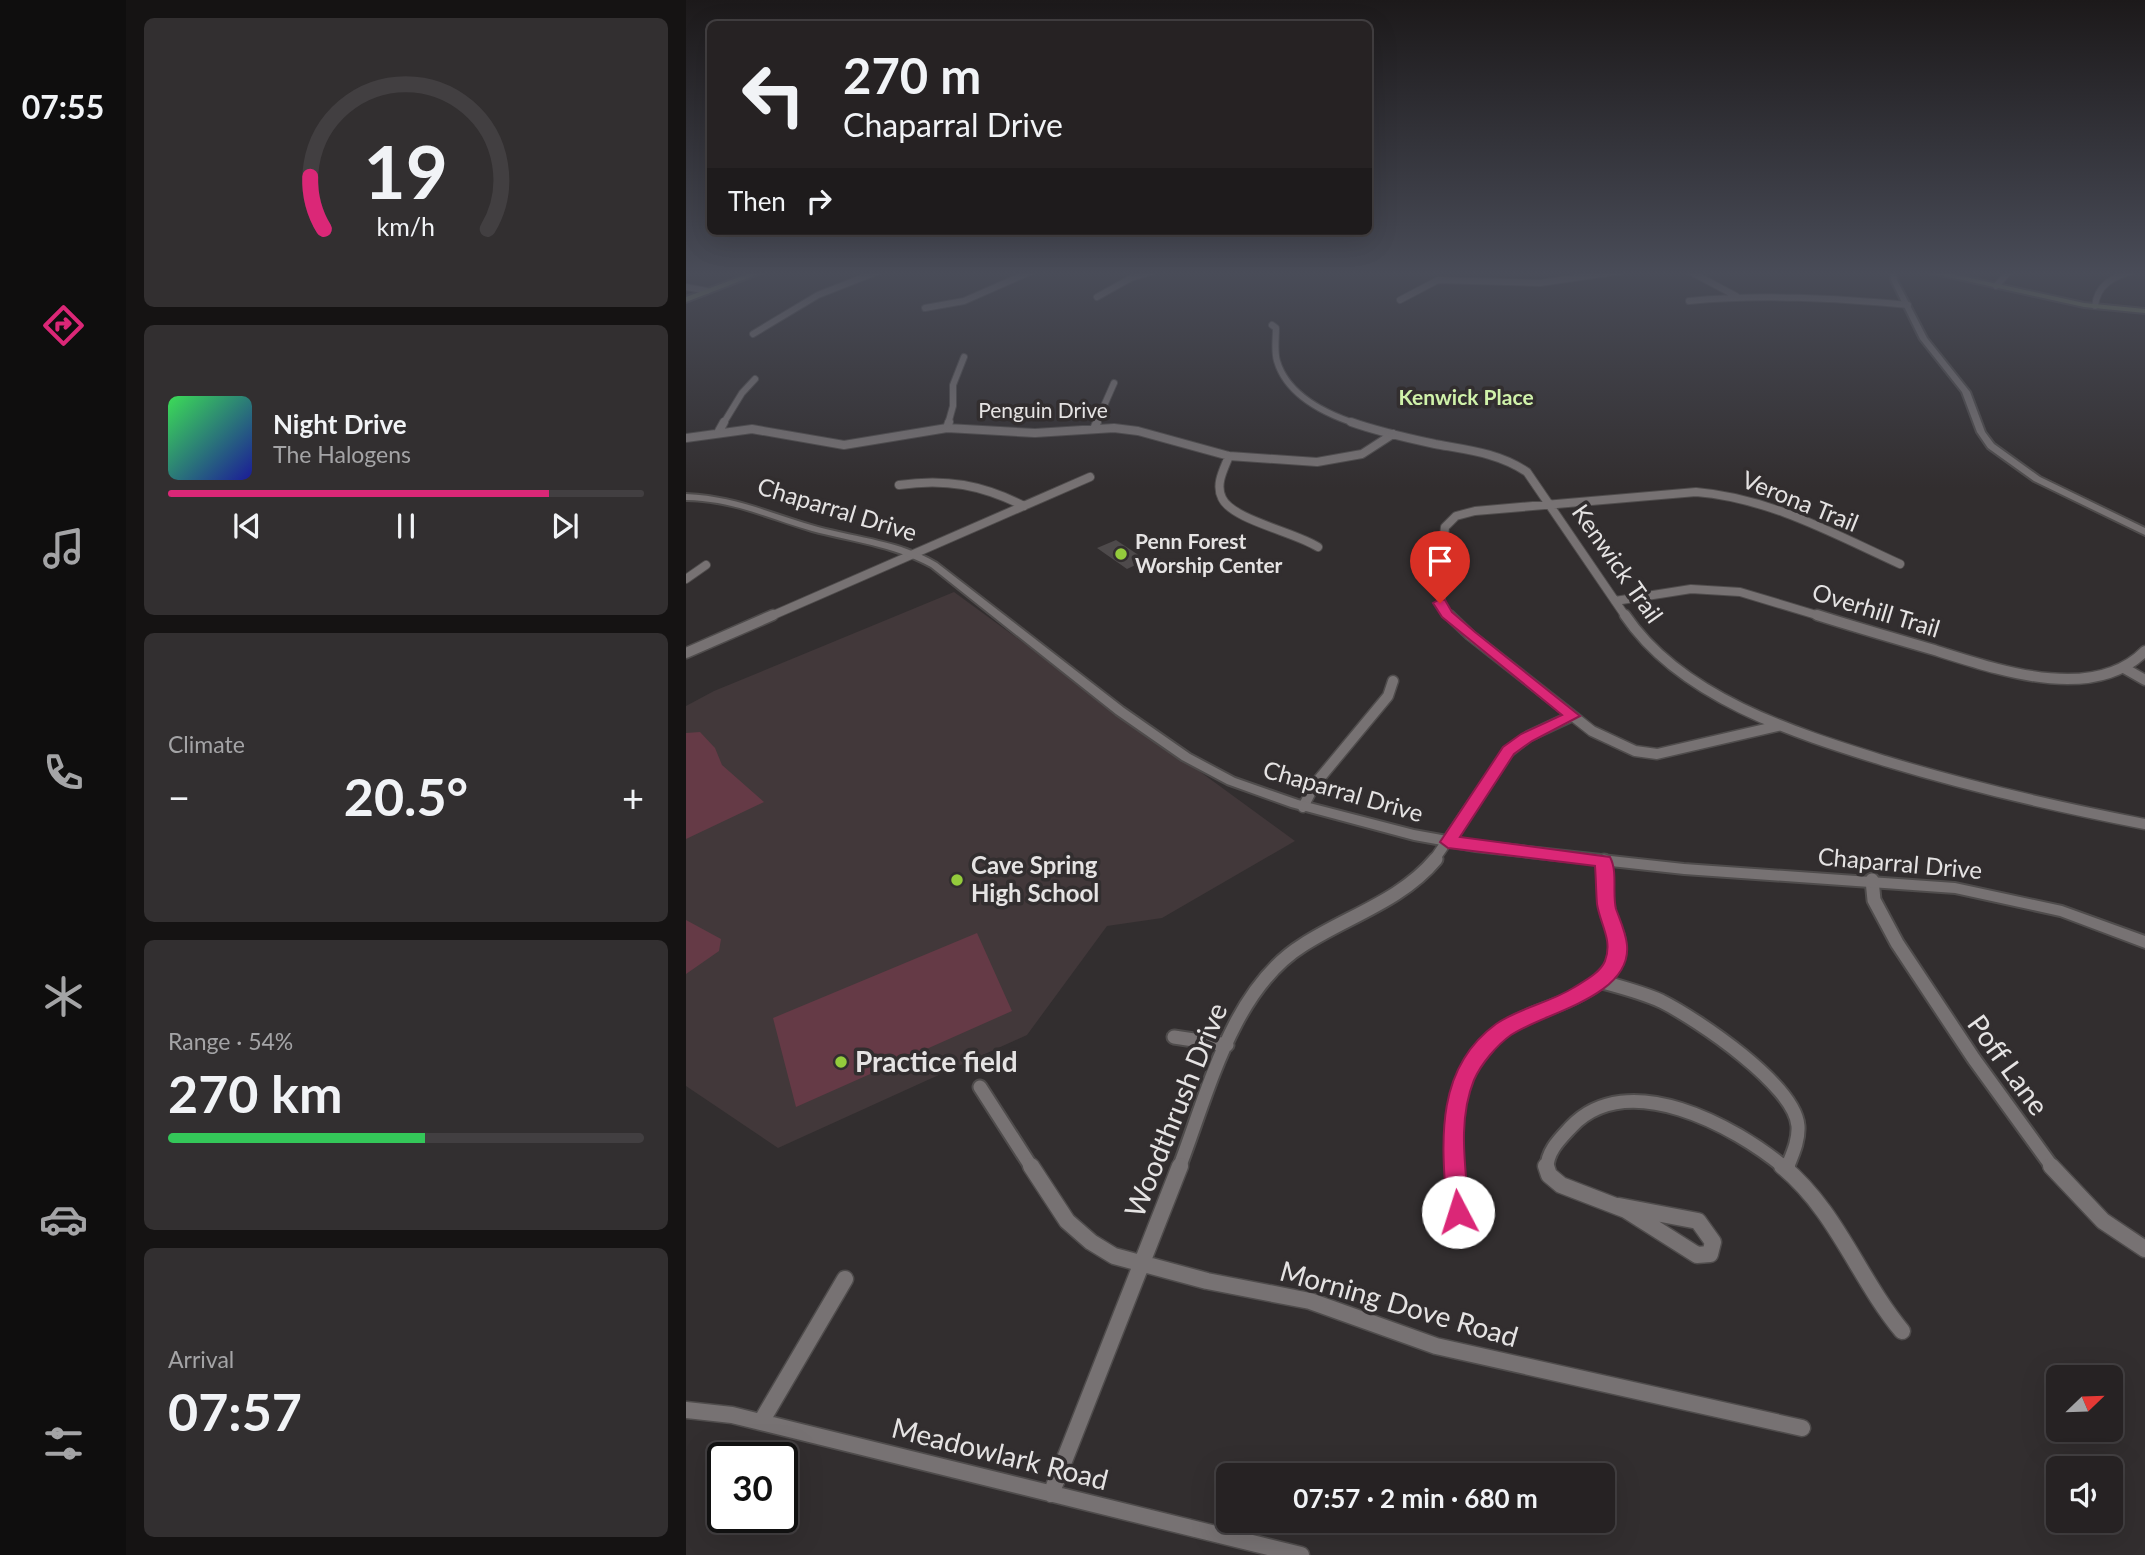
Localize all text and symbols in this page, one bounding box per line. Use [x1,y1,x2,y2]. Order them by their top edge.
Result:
text: 270 m [843,46,981,104]
icon: left [728,49,819,140]
text: 07:55 [22,87,104,126]
text: Chaparral Drive [843,105,1063,144]
text: 19 [364,127,448,215]
icon: right [800,182,838,220]
text: Then [728,185,786,217]
text: km/h [377,211,435,241]
icon: directions [39,301,88,350]
district label: Kenwick Place [1398,384,1534,409]
street label: Penguin Drive [978,397,1108,422]
text: Night Drive [273,408,407,440]
text: The Halogens [273,440,411,468]
street label: Verona Trail [1738,464,1863,537]
street label: Chaparral Drive [754,471,921,547]
street label: Kenwick Trail [1567,498,1670,628]
icon: previous [228,507,266,545]
icon: pause [387,507,425,545]
icon: next [546,507,584,545]
icon: music [39,524,88,573]
place label: Penn Forest Worship Center [1135,528,1283,577]
pin [1410,531,1470,603]
icon: arrive [1421,542,1459,580]
marker: Penn Forest Worship Center [1113,546,1129,562]
street label: Overhill Trail [1809,576,1944,643]
text: Climate [168,730,245,758]
icon: phone [39,748,88,797]
street label: Chaparral Drive [1260,754,1427,827]
text: 20.5° [344,765,468,827]
text: − [168,774,190,820]
text: + [622,774,644,820]
street label: Chaparral Drive [1817,841,1984,884]
place label: Cave Spring High School [971,850,1099,907]
marker: Cave Spring High School [949,872,965,888]
icon: climate [39,972,88,1021]
street label: Woodthrush Drive [1117,998,1234,1222]
street label: Poff Lane [1961,1008,2057,1121]
text: Range · 54% [168,1027,293,1055]
place label: Practice field [855,1044,1018,1078]
marker: Practice field [833,1054,849,1070]
text: 270 km [168,1062,342,1124]
position arrow [1421,1175,1495,1249]
icon: car [39,1195,88,1244]
street label: Morning Dove Road [1276,1253,1522,1353]
text: Arrival [168,1345,234,1373]
north arrow [2046,1365,2123,1442]
map controls [2046,1365,2123,1533]
text: 07:57 [168,1380,302,1442]
street label: Meadowlark Road [889,1410,1112,1496]
icon: filters [39,1419,88,1468]
speed limit sign: 30 [707,1442,798,1533]
button: sound [2046,1456,2123,1533]
text: 07:57 · 2 min · 680 m [1293,1482,1538,1514]

